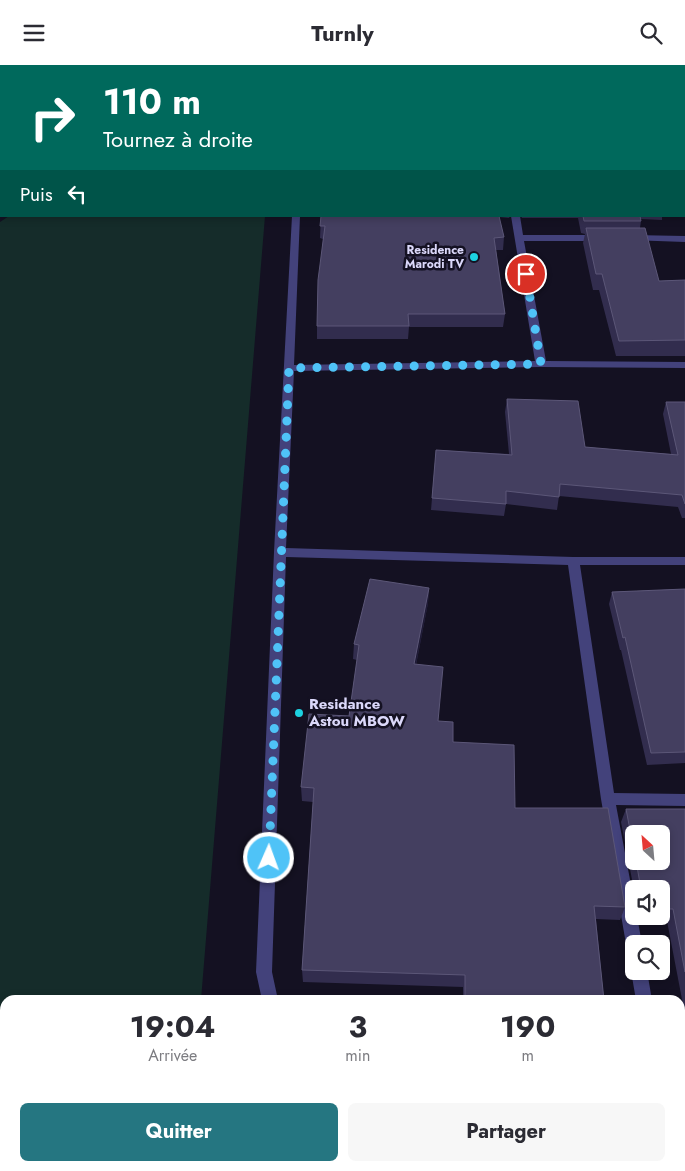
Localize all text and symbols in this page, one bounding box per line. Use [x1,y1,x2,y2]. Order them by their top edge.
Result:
text: Turnly [311,17,374,49]
icon: menu [20,19,48,47]
icon: search [637,19,665,47]
text: 110 m [103,77,201,127]
icon: right [20,85,85,150]
text: Tournez à droite [103,123,253,155]
icon: left [63,180,91,208]
text: Puis [20,181,53,208]
place label: Residence Marodi TV [405,241,464,273]
marker: Residence Marodi TV [468,251,480,263]
pin [505,253,547,295]
icon: arrive [512,260,540,288]
place label: Residance Astou MBOW [308,693,405,732]
marker: Residance Astou MBOW [293,707,305,719]
north arrow [625,825,670,870]
map controls [625,825,670,980]
position arrow [242,831,294,883]
button: sound [625,880,670,925]
button: search [625,935,670,980]
text: 19:04 [130,1005,216,1048]
text: 3 [348,1005,367,1048]
text: 190 [500,1005,555,1048]
text: Arrivée [148,1044,197,1067]
text: min [345,1044,370,1067]
text: m [521,1044,534,1067]
button: Quitter [20,1103,338,1161]
button: Partager [348,1103,665,1161]

